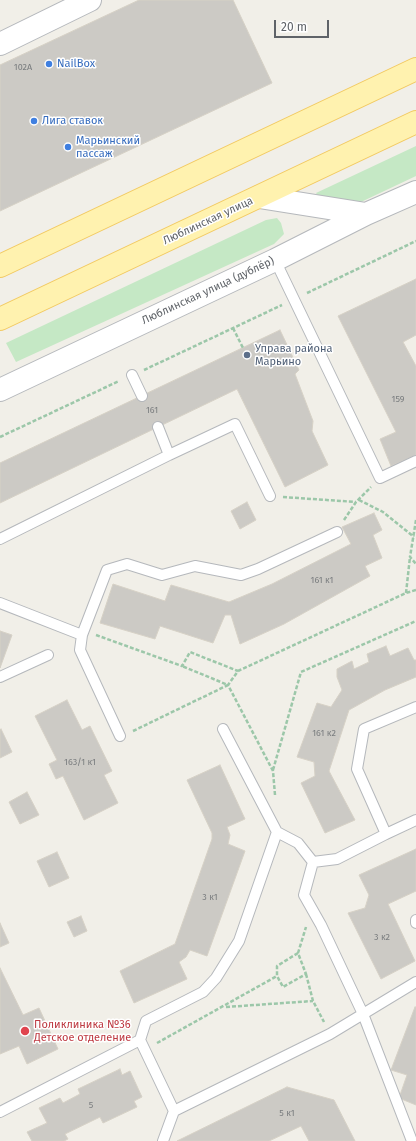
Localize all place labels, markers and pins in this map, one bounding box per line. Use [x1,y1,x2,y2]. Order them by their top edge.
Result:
place label: NailBox [57,57,95,71]
marker: NailBox [44,59,54,69]
place label: Лига ставок [42,114,103,128]
marker: Лига ставок [29,116,39,126]
place label: Марьинский пассаж [76,134,140,160]
marker: Марьинский пассаж [63,142,73,152]
place label: Управа района Марьино [255,342,332,368]
marker: Управа района Марьино [242,350,252,360]
place label: Поликлиника №36 Детское отделение [34,1018,131,1044]
marker: Поликлиника №36 Детское отделение [19,1025,31,1037]

